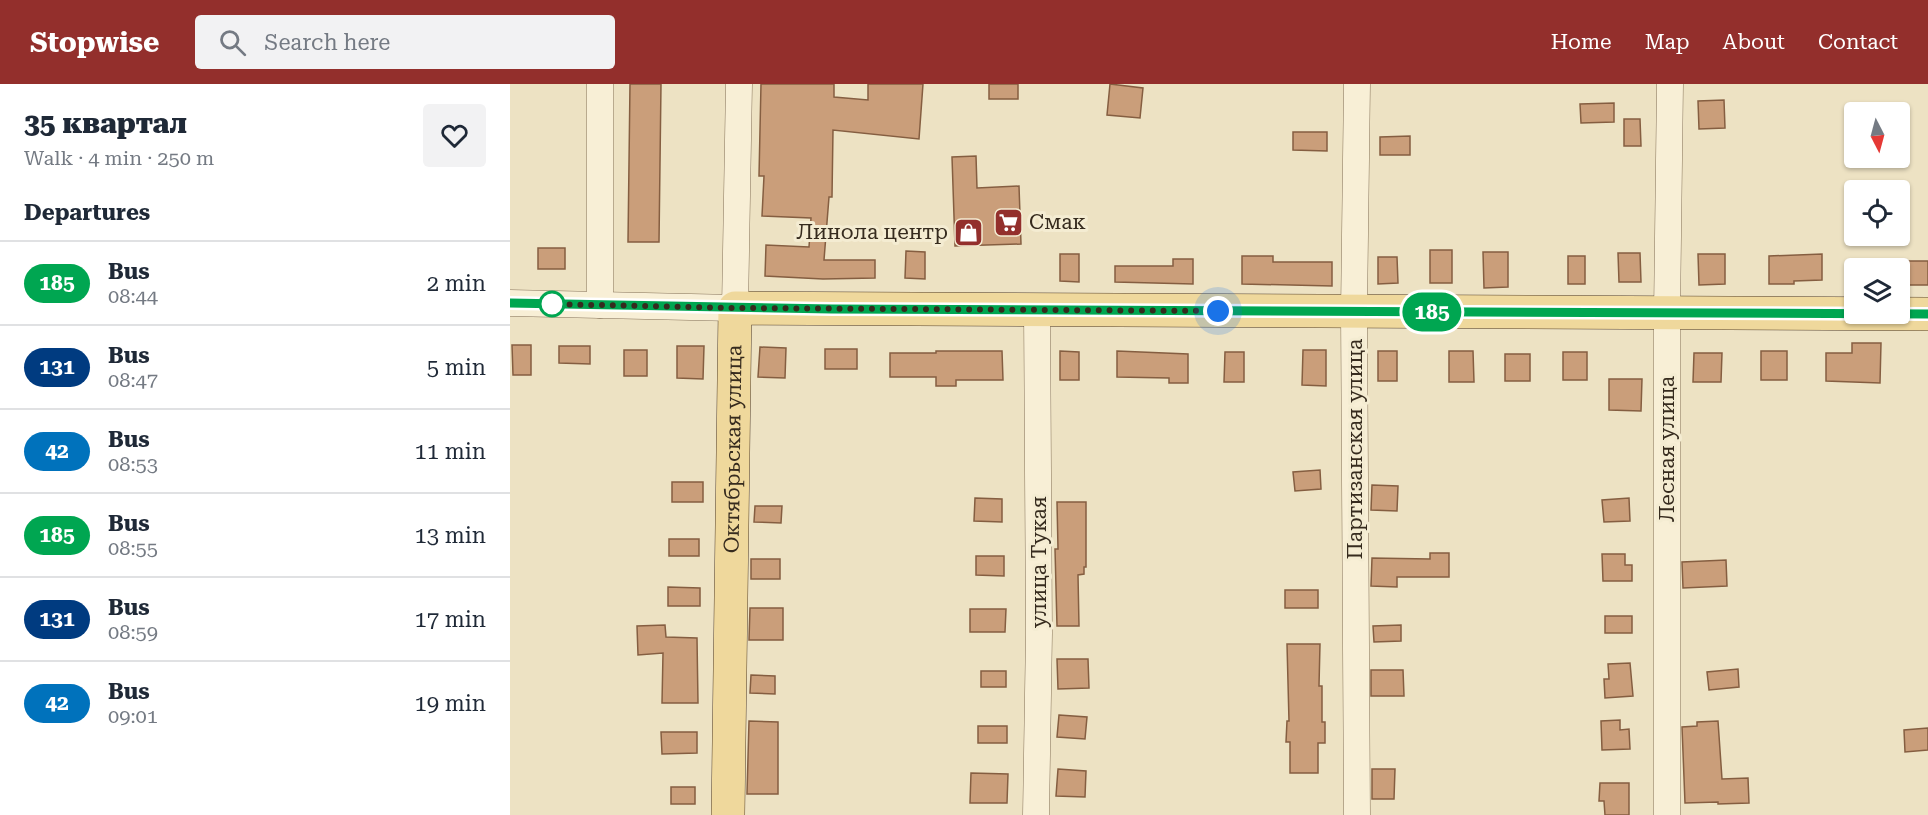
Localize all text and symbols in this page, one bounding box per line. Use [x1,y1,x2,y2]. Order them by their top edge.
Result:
search box [195,15,615,69]
text: Stopwise [30,26,159,59]
icon: search [216,26,249,59]
text: Search here [264,30,390,55]
text: Home [1551,30,1612,54]
text: Map [1645,30,1690,54]
text: About [1723,30,1785,54]
text: Contact [1818,30,1898,54]
north arrow [1844,102,1910,168]
map controls [1844,102,1910,324]
button: heart [423,104,486,167]
text: 35 квартал [24,107,187,140]
text: Walk · 4 min · 250 m [24,146,214,170]
button: locate [1844,180,1910,246]
text: Departures [24,200,150,225]
supermarket icon: Смак [992,206,1024,238]
place label: Смак [1029,210,1086,234]
shop icon: Линола центр [953,216,985,248]
place label: Линола центр [796,220,948,244]
button: layers [1844,258,1910,324]
text: Bus [108,259,150,284]
text: 185 [39,271,75,295]
text: 2 min [427,271,486,296]
text: 08:44 [108,284,158,308]
unlabelled marker [539,291,565,317]
line badge: 185 [1398,292,1466,332]
your location [1203,296,1233,326]
text: 185 [1414,300,1450,324]
street label: Партизанская улица [1343,338,1367,559]
text: Bus [108,343,150,368]
street label: Октябрьская улица [720,344,746,553]
text: 131 [39,355,75,379]
text: 5 min [427,355,486,380]
text: 08:47 [108,368,158,392]
street label: Лесная улица [1655,375,1679,522]
text: Bus [108,427,150,452]
text: 42 [45,439,69,463]
text: 11 min [415,439,486,464]
text: 08:53 [108,452,158,476]
street label: улица Тукая [1027,496,1051,628]
text: Bus [108,511,150,536]
text: 185 [39,523,75,547]
text: 13 min [415,523,486,548]
text: 08:55 [108,536,158,560]
text: Bus [108,595,150,620]
text: 131 [39,607,75,631]
text: 17 min [415,607,486,632]
text: 08:59 [108,620,158,644]
text: Bus [108,679,150,704]
text: 42 [45,691,69,715]
text: 19 min [415,691,486,716]
text: 09:01 [108,704,158,728]

